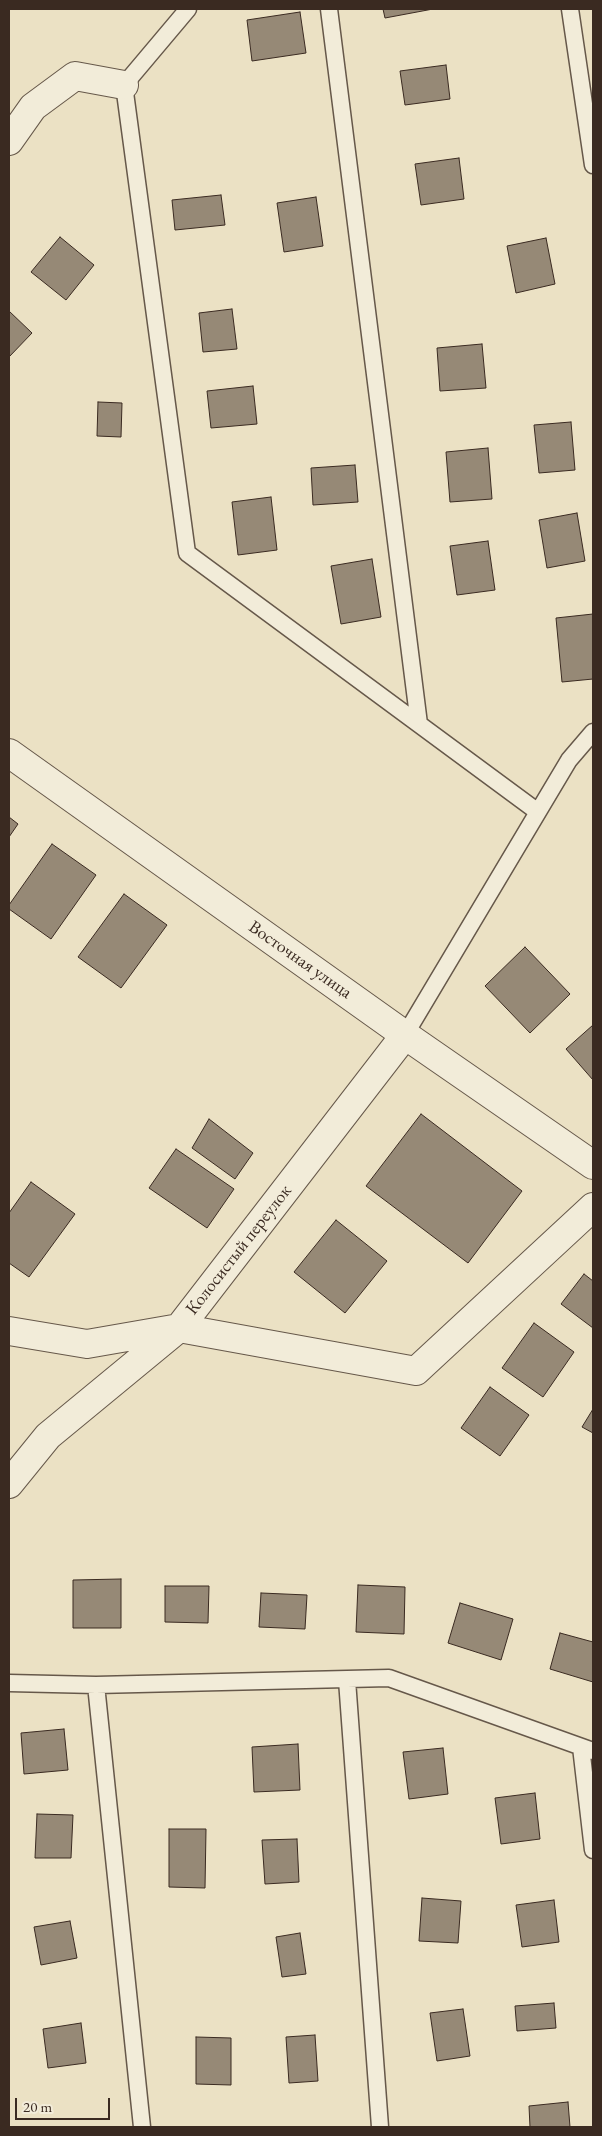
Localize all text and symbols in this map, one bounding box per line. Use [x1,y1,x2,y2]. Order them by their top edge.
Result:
street label: Восточная улица [244,916,356,1004]
street label: Колосистый переулок [182,1181,296,1319]
scale bar [18,2088,112,2120]
text: 20 m [23,2097,52,2116]

